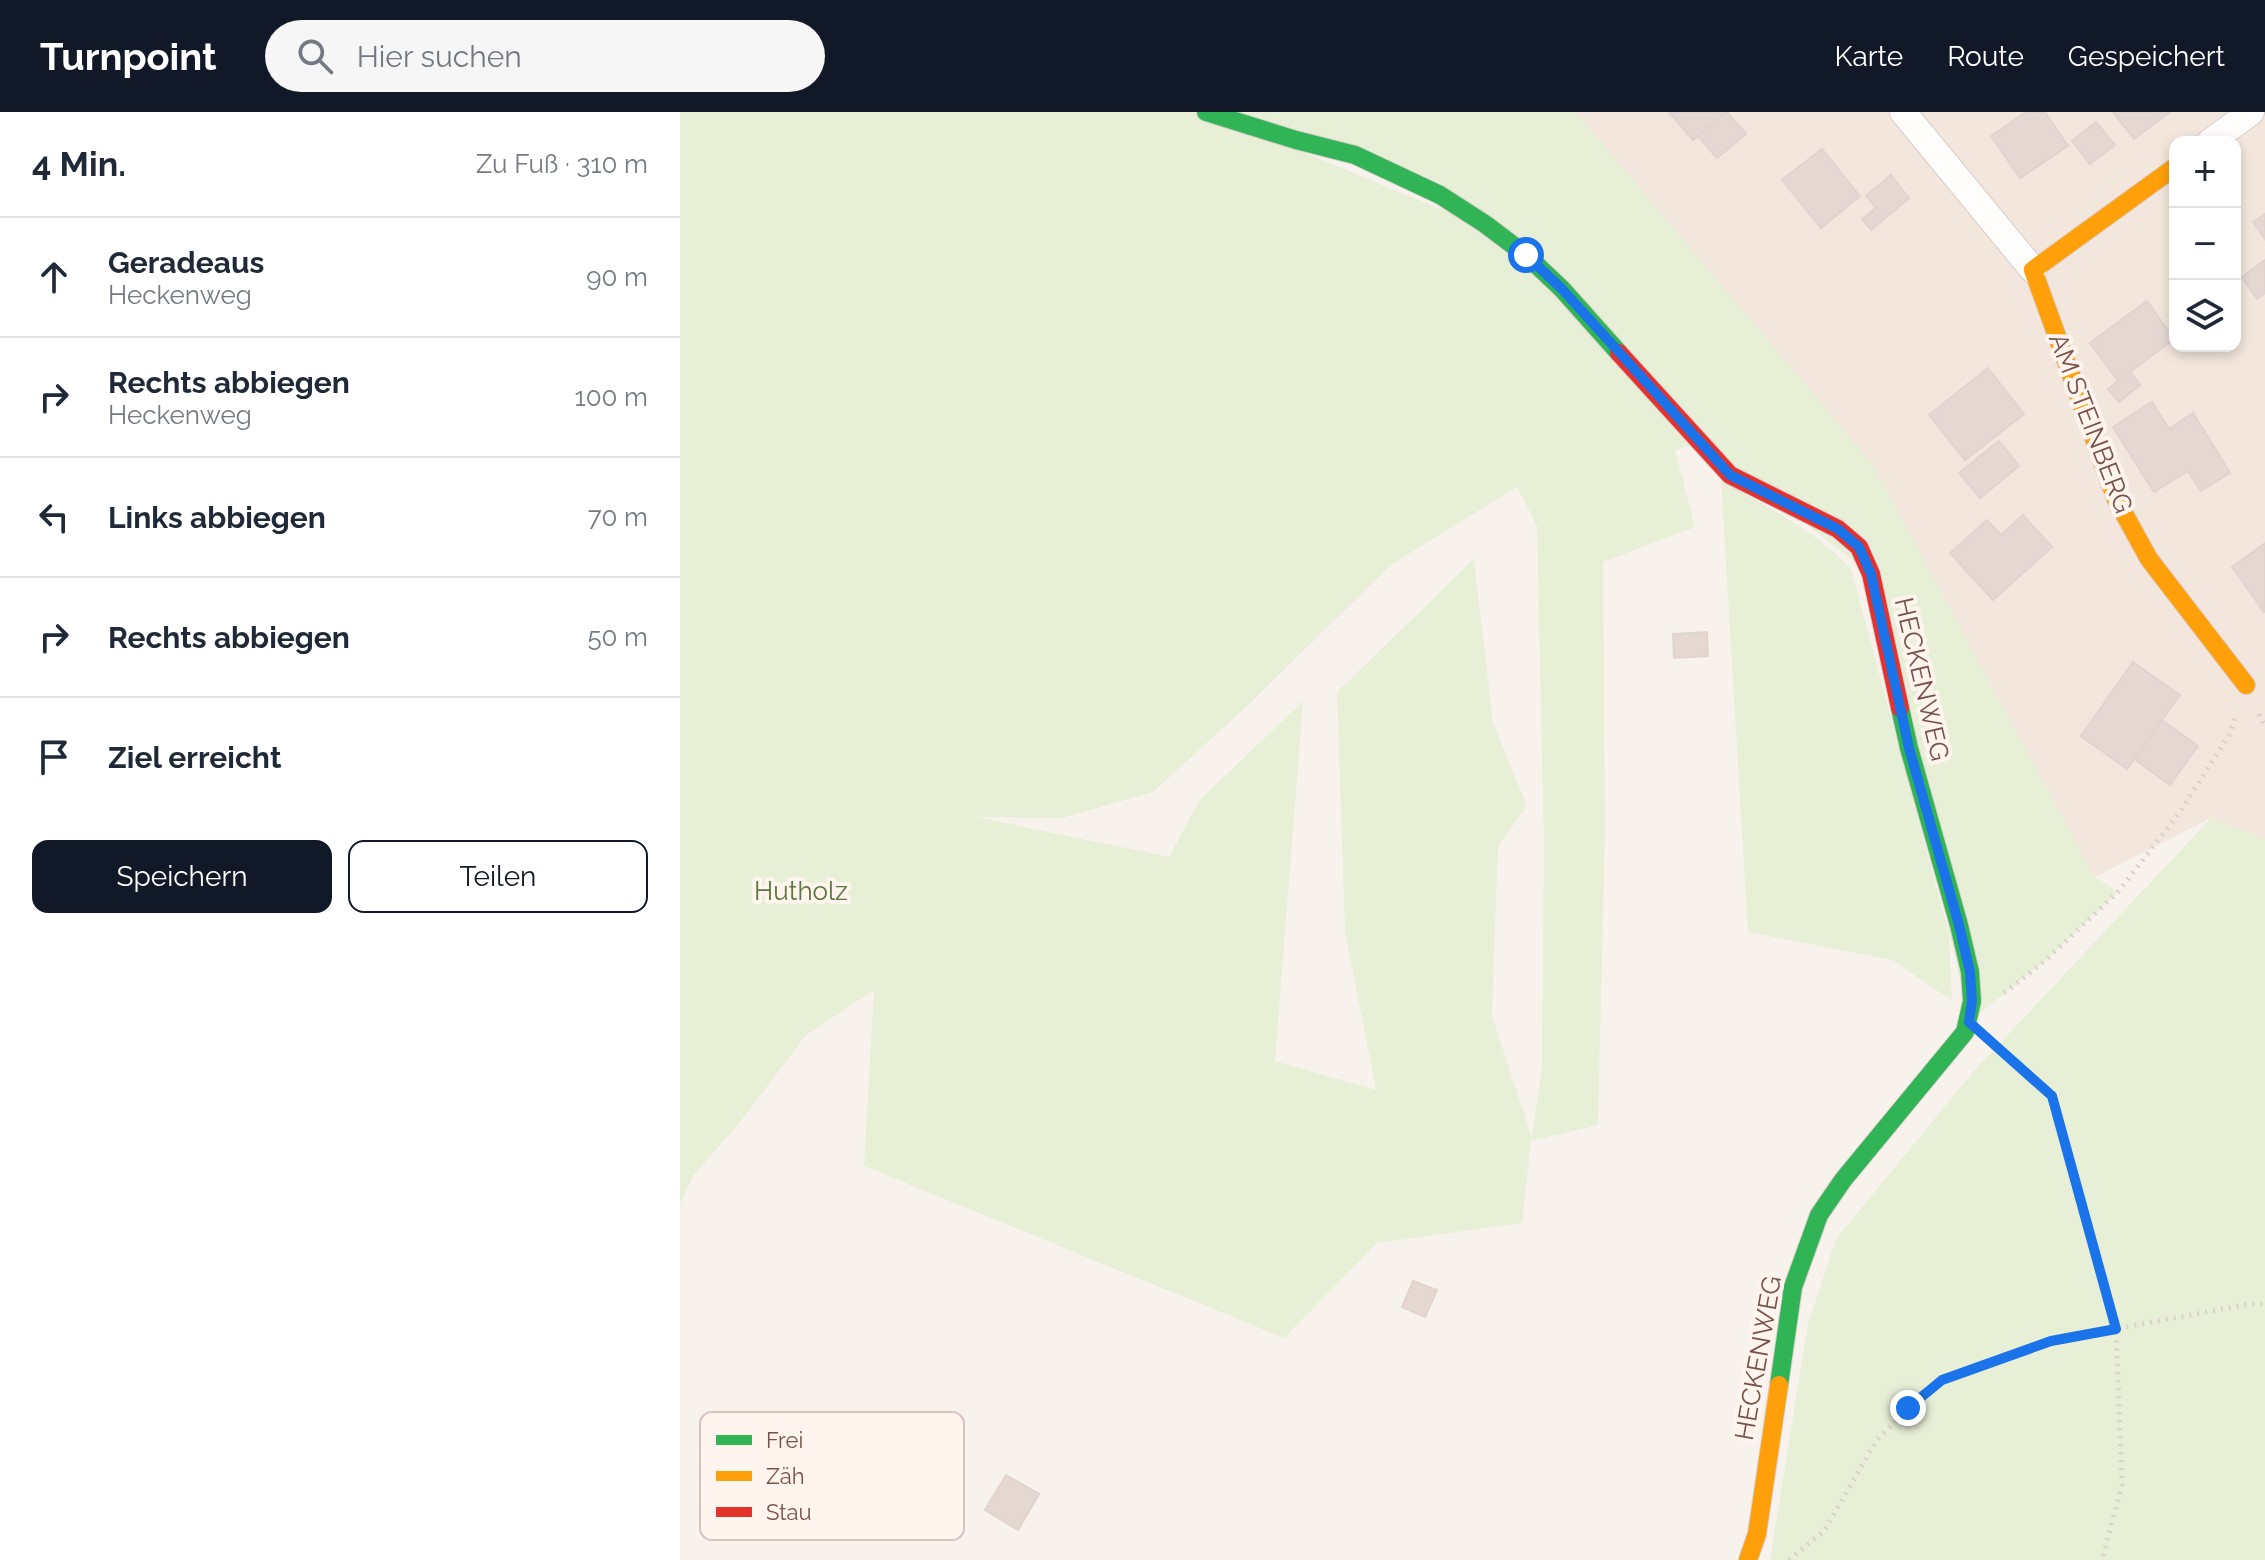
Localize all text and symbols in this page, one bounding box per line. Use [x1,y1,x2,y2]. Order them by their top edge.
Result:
search box [265,20,825,92]
text: Turnpoint [40,34,217,79]
icon: search [293,34,337,78]
text: Hier suchen [357,39,522,74]
text: Karte [1834,40,1903,73]
text: Route [1947,40,2024,73]
text: Gespeichert [2068,40,2225,73]
map controls [2169,136,2241,352]
button: + [2169,136,2241,208]
text: 4 Min. [32,144,126,184]
text: Zu Fuß · 310 m [476,149,648,179]
button: − [2169,208,2241,280]
route start [1508,237,1544,273]
text: Geradeaus [108,245,264,280]
icon: ahead [32,255,76,299]
text: 90 m [586,262,648,292]
text: Heckenweg [108,280,252,310]
button: layers [2169,280,2241,352]
street label: AM STEINBERG [2043,329,2139,517]
text: Rechts abbiegen [108,365,350,400]
icon: right [32,375,76,419]
text: 100 m [575,382,648,412]
text: Heckenweg [108,400,252,430]
icon: left [32,495,76,539]
text: Links abbiegen [108,500,326,535]
text: 70 m [588,502,648,532]
street label: HECKENWEG [1889,595,1955,763]
icon: right [32,615,76,659]
text: Rechts abbiegen [108,620,350,655]
text: 50 m [587,622,648,652]
icon: arrive [32,735,76,779]
text: Ziel erreicht [108,740,281,775]
button: Speichern [32,840,332,913]
button: Teilen [348,840,648,913]
park label: Hutholz [754,876,848,906]
street label: HECKENWEG [1729,1273,1787,1443]
route end [1890,1390,1926,1426]
legend [700,1412,964,1540]
text: Frei [766,1427,803,1453]
text: Zäh [766,1463,805,1489]
text: Stau [766,1499,812,1525]

